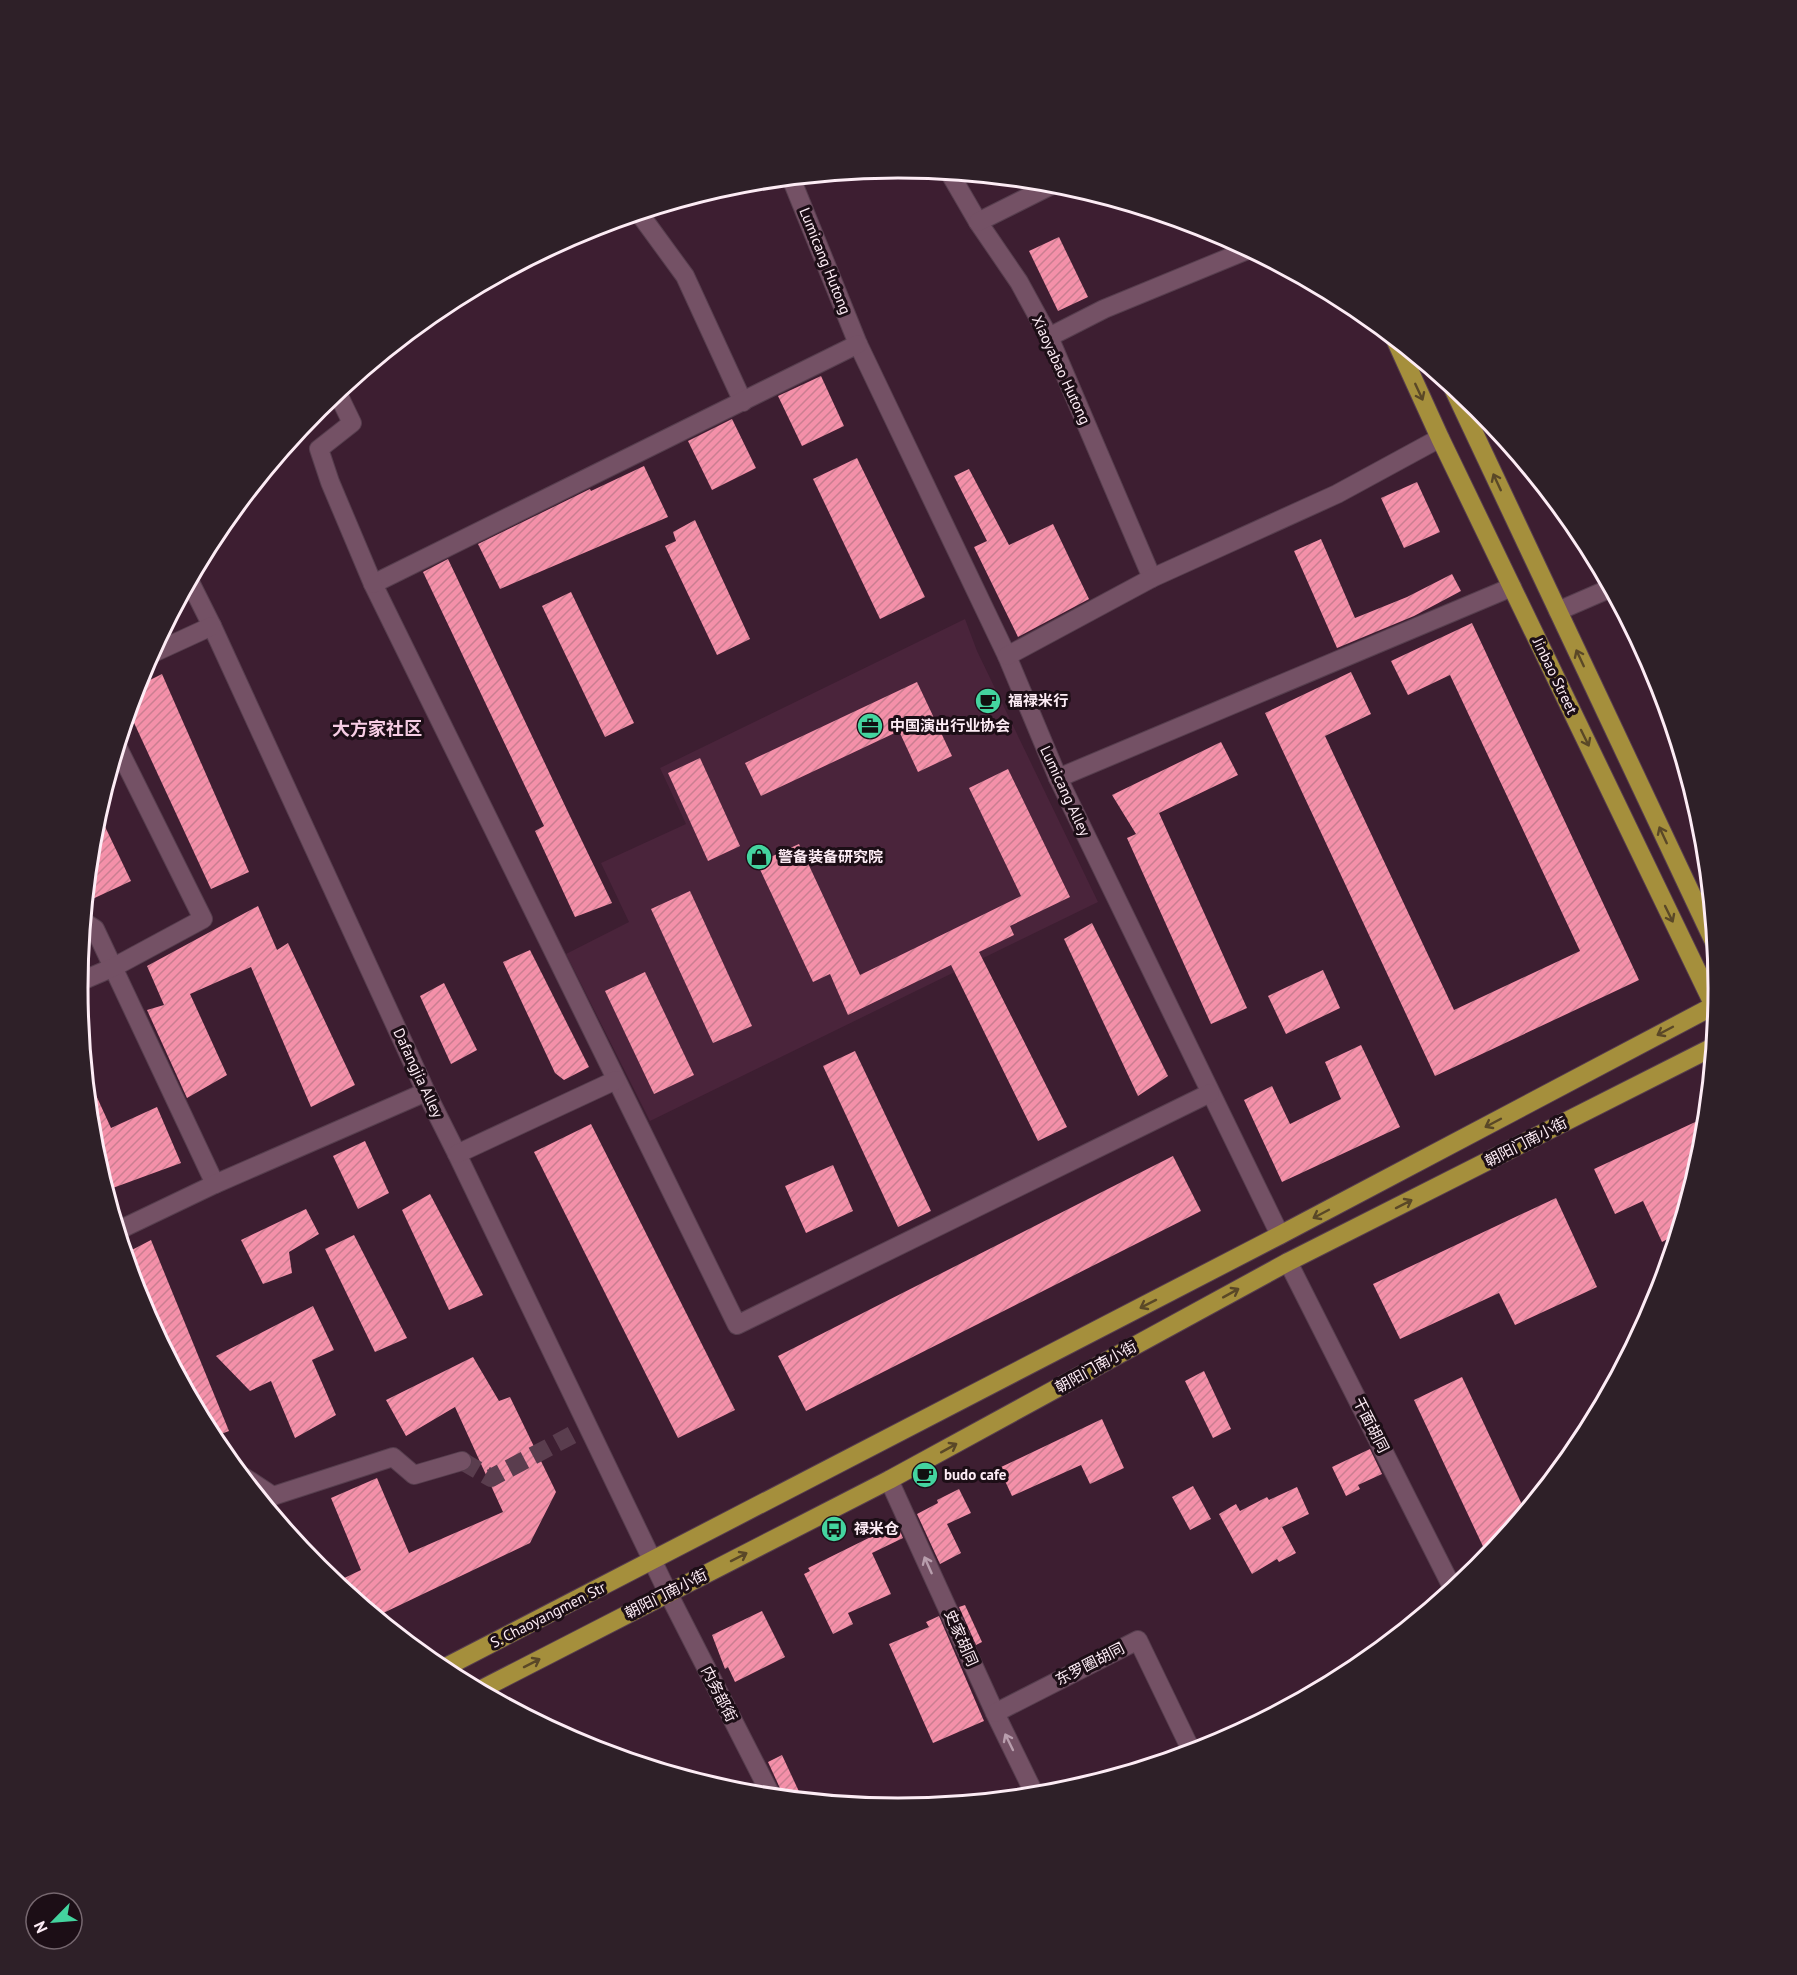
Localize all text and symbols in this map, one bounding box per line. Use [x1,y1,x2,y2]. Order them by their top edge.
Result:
street label: Lumicang Hutong [795,205,856,317]
street label: Xiaoyabao Hutong [1028,312,1095,427]
one-way arrow [1414,382,1426,400]
one-way arrow [1491,473,1503,491]
street label: Jinbao Street [1528,634,1582,717]
one-way arrow [1574,650,1586,668]
cafe icon: 福禄米行 [973,686,1003,716]
place label: 福禄米行 [1008,691,1068,710]
office icon: 中国演出行业协会 [855,711,885,741]
place label: 中国演出行业协会 [890,716,1010,735]
district label: 大方家社区 [332,717,422,740]
one-way arrow [1580,729,1592,747]
street label: Lumicang Alley [1036,743,1095,839]
one-way arrow [1657,826,1669,844]
shop icon: 警备装备研究院 [744,842,774,872]
place label: 警备装备研究院 [778,847,883,866]
one-way arrow [1664,905,1676,923]
street label: Dafangjia Alley [389,1025,447,1121]
one-way arrow [1657,1026,1675,1038]
street label: 朝阳门南小街 [1481,1113,1570,1170]
one-way arrow [1485,1117,1502,1129]
one-way arrow [1394,1197,1412,1209]
one-way arrow [1312,1208,1330,1220]
one-way arrow [1221,1287,1239,1298]
one-way arrow [1139,1299,1157,1310]
street label: 朝阳门南小街 [1052,1336,1140,1397]
street label: 干面胡同 [1349,1394,1394,1456]
one-way arrow [940,1441,957,1453]
cafe icon: budo cafe [910,1460,940,1490]
place label: budo cafe [944,1465,1007,1484]
bus stop icon: 禄米仓 [819,1514,849,1544]
place label: 禄米仓 [854,1519,899,1538]
one-way arrow [730,1551,747,1563]
one-way arrow [921,1556,932,1574]
street label: 朝阳门南小街 [621,1565,710,1622]
street label: S. Chaoyangmen Str [487,1577,609,1652]
street label: 史家胡同 [941,1607,982,1669]
street label: 东罗圈胡同 [1052,1638,1128,1689]
one-way arrow [522,1657,540,1668]
street label: 内务部街 [697,1663,742,1725]
one-way arrow [1003,1734,1014,1752]
north arrow [24,1891,84,1951]
text: N [29,1918,52,1936]

